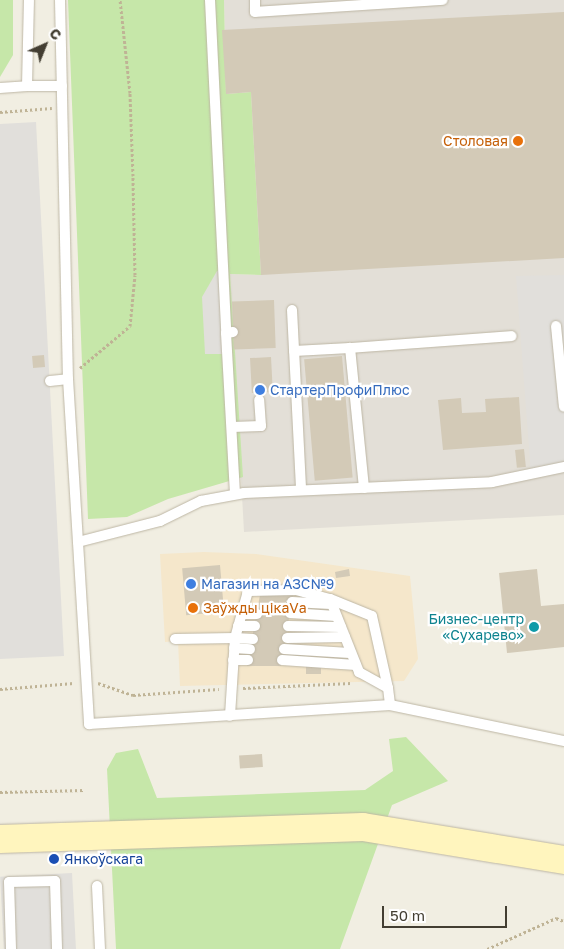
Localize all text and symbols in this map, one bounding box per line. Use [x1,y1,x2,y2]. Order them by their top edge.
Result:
north arrow [20,20,70,70]
text: С [46,24,65,43]
place label: Столовая [443,133,508,149]
marker: Столовая [512,135,524,147]
place label: СтартерПрофиПлюс [270,382,410,398]
marker: СтартерПрофиПлюс [254,384,266,396]
place label: Магазин на АЗС№9 [201,576,334,592]
marker: Магазин на АЗС№9 [185,578,197,590]
place label: Заўжды цікаVа [203,600,307,616]
marker: Заўжды цікаVа [187,602,199,614]
place label: Бизнес-центр «Сухарево» [428,611,524,644]
marker: Бизнес-центр «Сухарево» [528,621,540,633]
place label: Янкоўскага [64,851,143,867]
marker: Янкоўскага [48,853,60,865]
scale bar [384,896,509,928]
text: 50 m [390,906,425,924]

